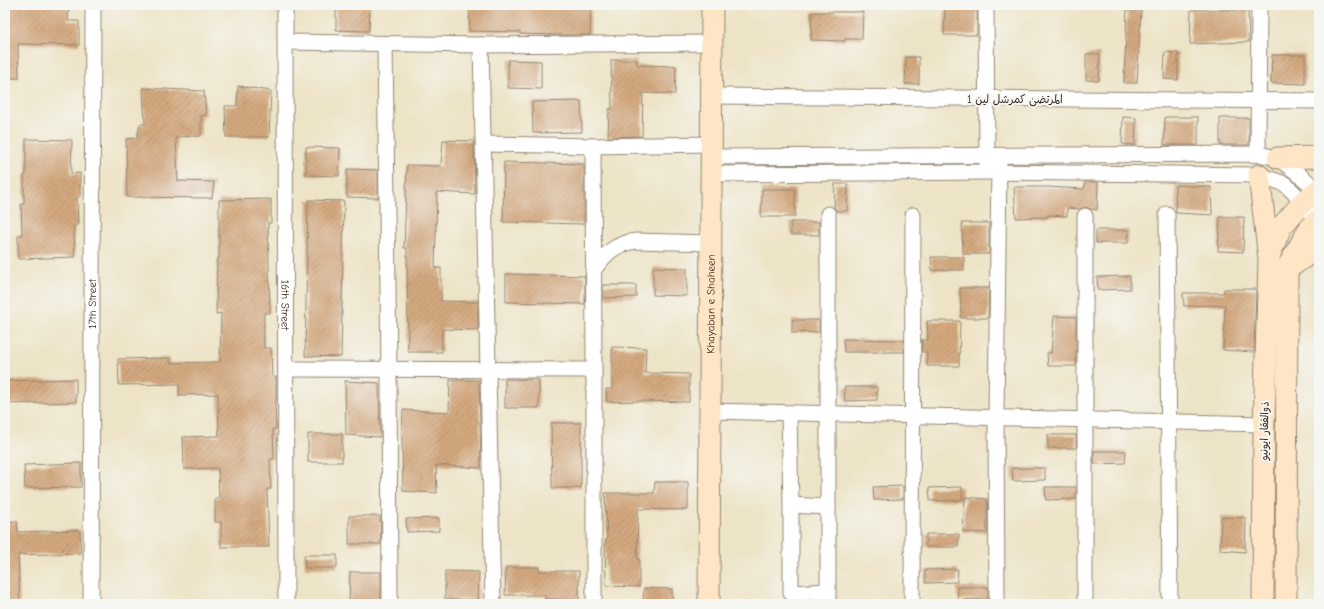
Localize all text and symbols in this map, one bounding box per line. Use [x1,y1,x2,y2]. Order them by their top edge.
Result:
street label: المرتضیٰ کمرشل لین 1 [967,93,1063,107]
street label: Khayaban e Shaheen [704,254,718,354]
street label: 17th Street [86,278,99,329]
street label: 16th Street [278,280,292,331]
street label: ذوالفقار ایونیو [1257,401,1273,462]

